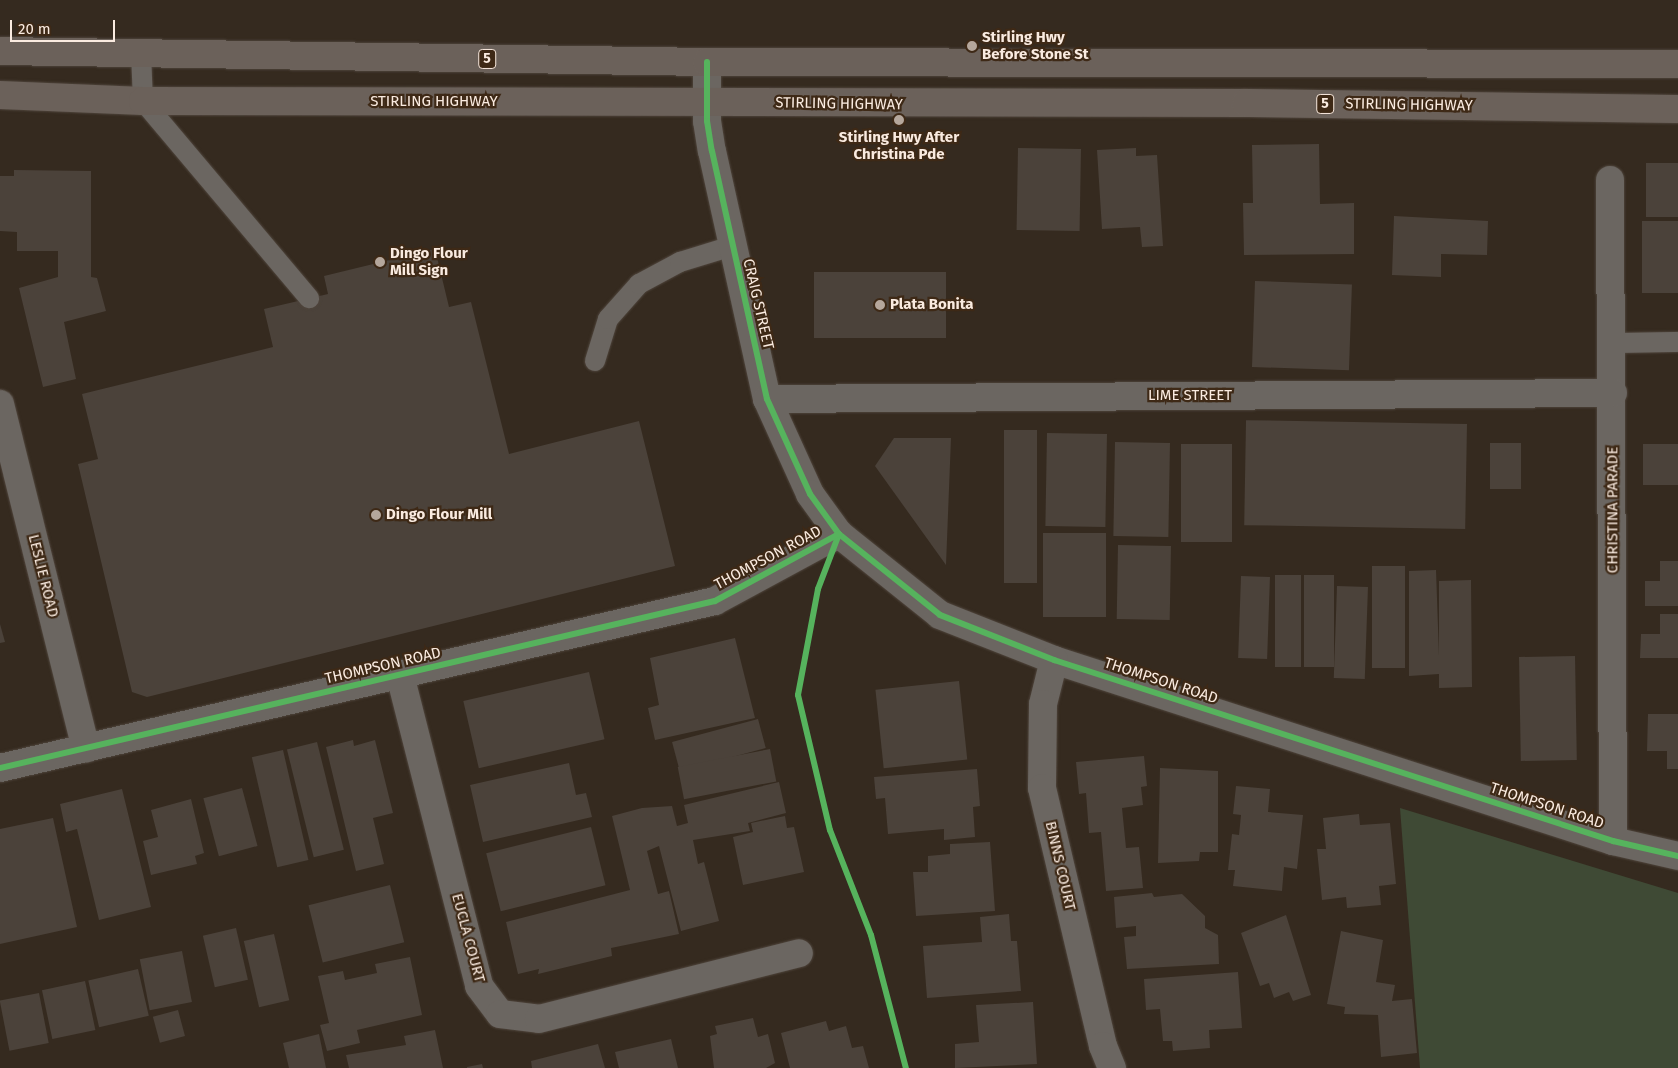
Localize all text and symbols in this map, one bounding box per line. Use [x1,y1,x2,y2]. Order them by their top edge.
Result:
scale bar [12,10,118,42]
text: 20 m [18,20,51,38]
place label: Stirling Hwy Before Stone St [982,28,1089,63]
marker: Stirling Hwy Before Stone St [966,40,978,52]
road number: 5 [477,48,497,70]
road number: 5 [1315,92,1335,116]
street label: STIRLING HIGHWAY [370,93,498,111]
street label: STIRLING HIGHWAY [775,94,903,114]
street label: STIRLING HIGHWAY [1345,95,1473,115]
marker: Stirling Hwy After Christina Pde [893,114,905,126]
place label: Stirling Hwy After Christina Pde [839,128,959,163]
place label: Dingo Flour Mill Sign [390,244,468,279]
marker: Dingo Flour Mill Sign [374,256,386,268]
street label: CRAIG STREET [739,257,777,351]
place label: Plata Bonita [890,296,974,314]
marker: Plata Bonita [874,299,886,311]
street label: LIME STREET [1148,387,1232,405]
street label: CHRISTINA PARADE [1604,447,1622,573]
place label: Dingo Flour Mill [386,506,492,524]
marker: Dingo Flour Mill [370,509,382,521]
street label: THOMPSON ROAD [711,522,825,594]
street label: LESLIE ROAD [24,533,62,619]
street label: THOMPSON ROAD [323,644,443,688]
street label: THOMPSON ROAD [1102,654,1220,708]
street label: THOMPSON ROAD [1488,779,1606,833]
street label: BINNS COURT [1041,820,1079,912]
street label: EUCLA COURT [447,892,489,984]

